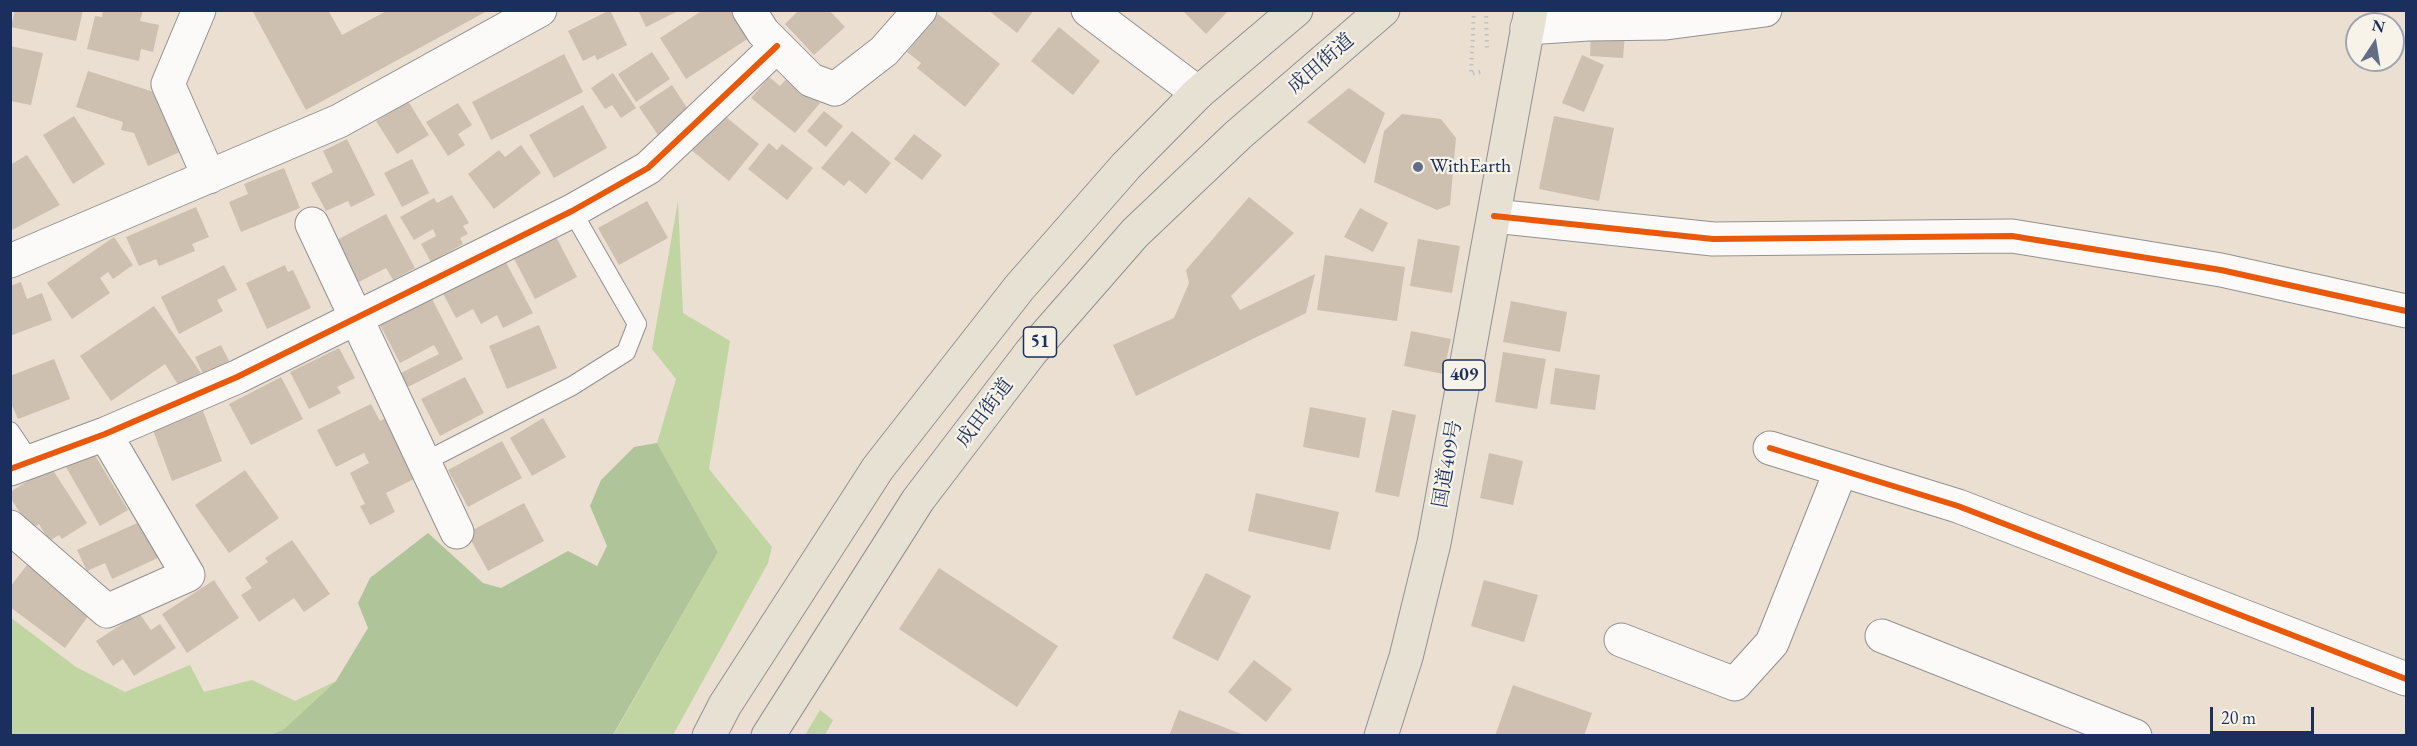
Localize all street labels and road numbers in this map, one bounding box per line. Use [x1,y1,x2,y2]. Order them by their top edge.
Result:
street label: 成田街道 [1283,29,1359,99]
road number: 51 [1024,327,1056,357]
road number: 409 [1443,360,1485,390]
street label: 成田街道 [951,374,1019,452]
street label: 国道409号 [1428,418,1468,510]

